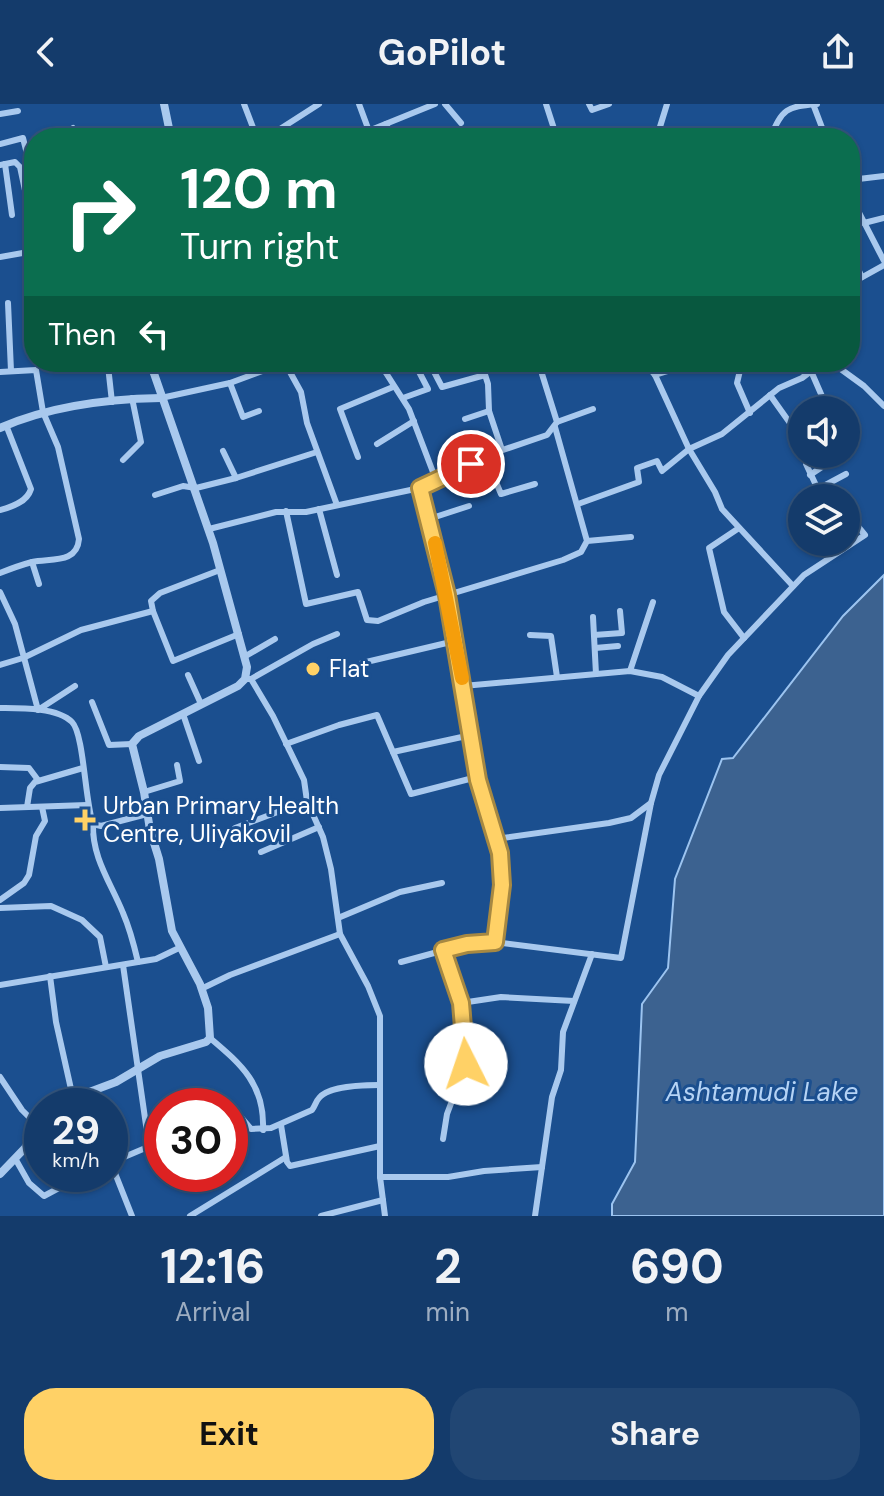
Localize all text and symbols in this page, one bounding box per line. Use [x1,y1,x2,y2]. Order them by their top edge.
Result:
text: GoPilot [378,29,506,76]
icon: back [24,30,68,74]
icon: share [816,30,860,74]
text: 120 m [180,152,338,225]
icon: right [48,160,152,264]
text: Turn right [180,223,339,270]
icon: left [132,312,176,356]
text: Then [48,315,116,354]
map controls [788,396,860,556]
button: sound [788,396,860,468]
pin [437,430,505,498]
icon: arrive [449,442,493,486]
button: layers [788,484,860,556]
place label: Flat [329,653,369,684]
marker: Flat [304,660,322,678]
place label: Urban Primary Health Centre, Uliyakovil [103,790,339,849]
marker: Urban Primary Health Centre, Uliyakovil [74,809,96,831]
position arrow [424,1022,508,1106]
water label: Ashtamudi Lake [665,1075,858,1109]
speed limit sign: 30 [144,1088,248,1192]
text: 29 [52,1104,100,1156]
text: km/h [52,1147,100,1173]
text: 12:16 [160,1235,265,1298]
text: 2 [434,1235,462,1298]
text: 690 [630,1235,724,1298]
text: Arrival [175,1295,251,1329]
text: min [426,1295,470,1329]
text: m [665,1295,689,1329]
button: Exit [24,1388,434,1480]
button: Share [450,1388,860,1480]

